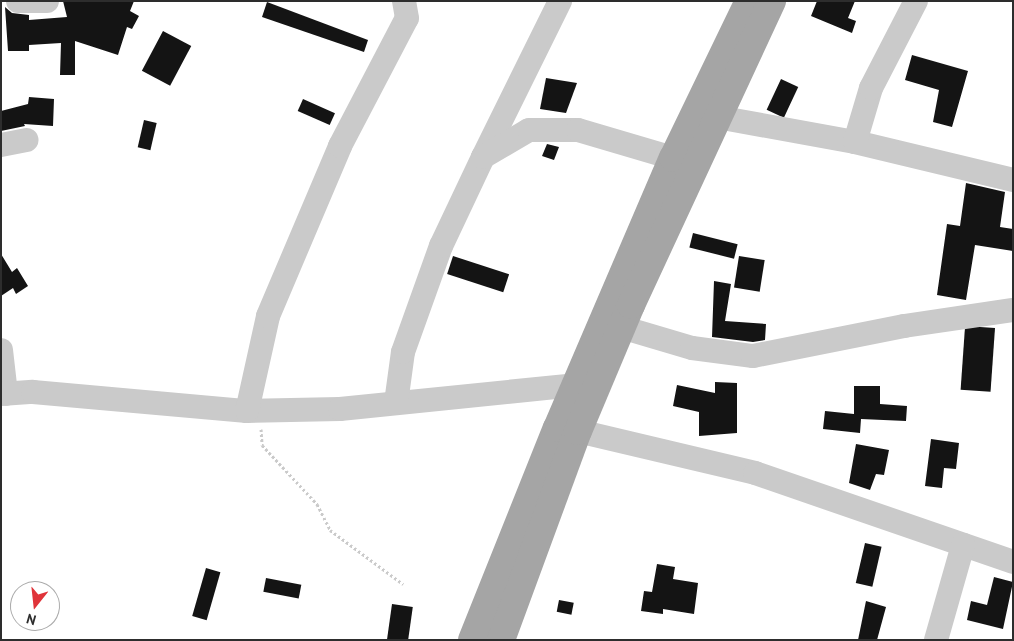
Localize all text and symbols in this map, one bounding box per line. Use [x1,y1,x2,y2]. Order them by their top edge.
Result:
north arrow [10,581,60,631]
text: N [24,610,38,629]

